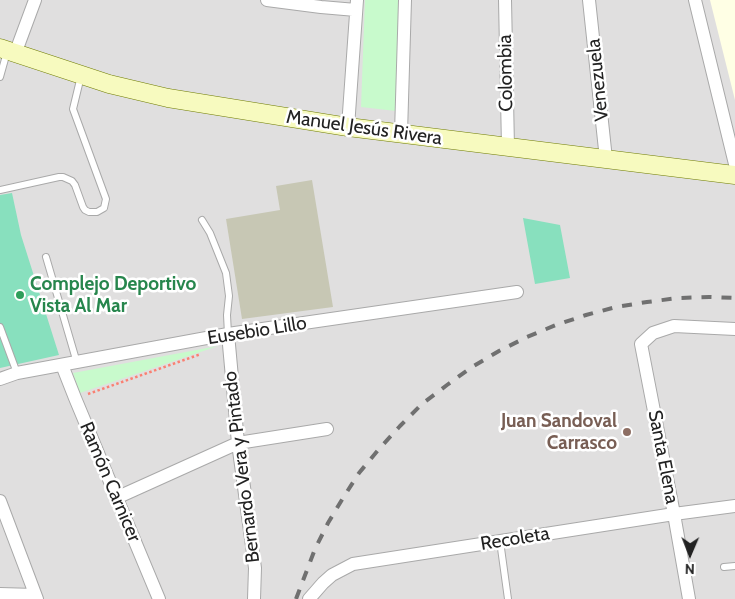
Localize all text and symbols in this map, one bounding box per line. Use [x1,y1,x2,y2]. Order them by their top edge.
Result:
street label: Colombia [494,34,518,112]
street label: Venezuela [582,38,614,122]
street label: Manuel Jesús Rivera [285,106,443,150]
place label: Complejo Deportivo Vista Al Mar [30,273,196,317]
marker: Complejo Deportivo Vista Al Mar [14,289,26,301]
street label: Eusebio Lillo [206,312,308,350]
street label: Bernardo Vera y Pintado [219,370,265,564]
street label: Santa Elena [643,408,683,506]
place label: Juan Sandoval Carrasco [501,410,617,454]
street label: Ramón Carnicer [74,419,146,545]
marker: Juan Sandoval Carrasco [621,426,633,438]
street label: Recoleta [479,522,551,556]
north arrow [665,529,715,579]
text: N [685,560,695,578]

